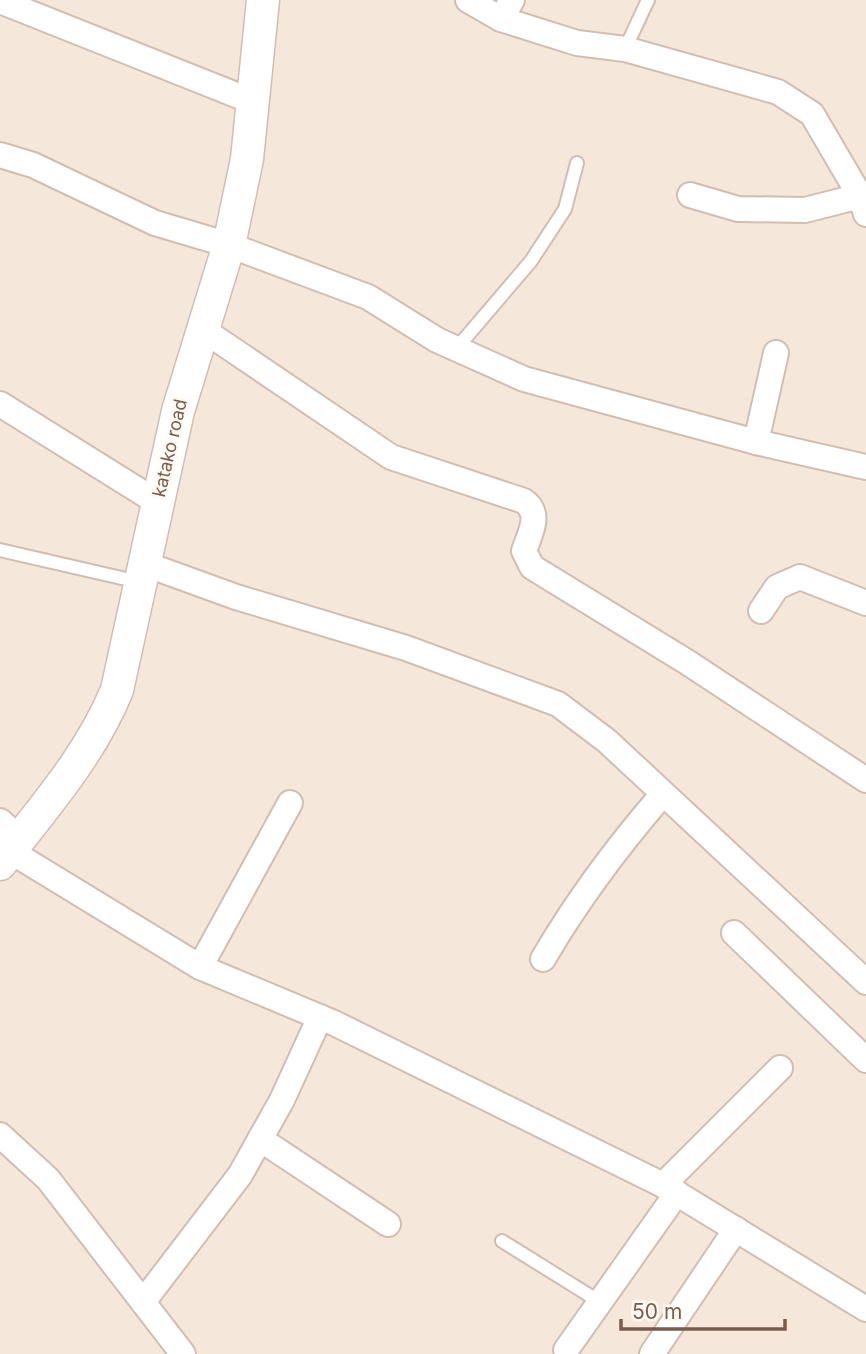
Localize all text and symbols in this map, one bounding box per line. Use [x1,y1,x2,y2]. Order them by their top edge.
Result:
street label: katako road [148,397,191,499]
scale bar [621,1288,786,1332]
text: 50 m [632,1299,682,1324]

